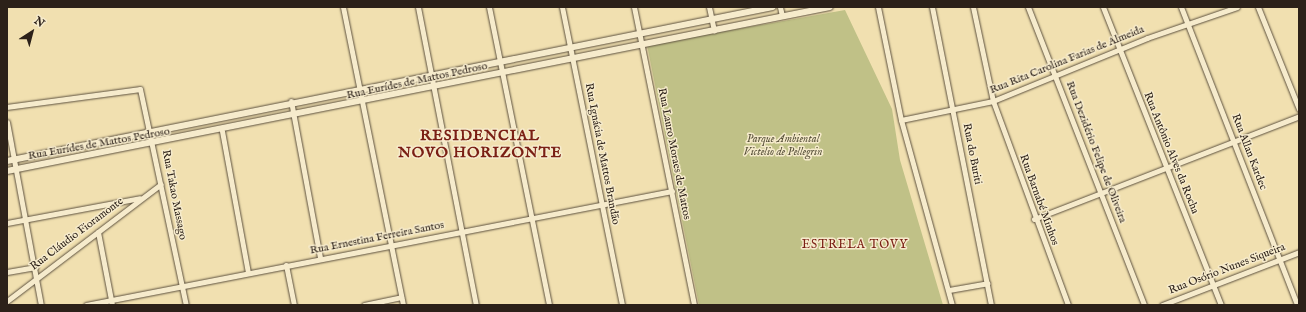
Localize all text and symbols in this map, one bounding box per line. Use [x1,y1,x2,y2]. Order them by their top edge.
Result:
north arrow [12,12,52,52]
text: N [31,14,47,31]
street label: Rua Rita Carolina Farias de Almeida [988,23,1146,97]
street label: Rua Eurídes de Mattos Pedroso [345,60,489,102]
street label: Rua Dezidério Felipe de Oliveira [1063,79,1129,225]
street label: Rua Ignácia de Mattos Brandão [582,82,622,226]
street label: Rua Lauro Moraes de Mattos [655,87,693,221]
street label: Rua Antônio Alves da Rocha [1140,90,1202,216]
street label: Rua Allan Kardec [1228,112,1270,192]
street label: Rua do Buriti [960,122,984,186]
street label: Rua Eurídes de Mattos Pedroso [27,125,171,163]
district label: RESIDENCIAL NOVO HORIZONTE [398,126,562,161]
park label: Parque Ambiental Victelio de Pellegrin [744,133,822,159]
street label: Rua Takao Massago [159,149,189,241]
street label: Rua Barnabé Minhos [1016,153,1062,247]
street label: Rua Cláudio Fioramonte [28,195,126,273]
street label: Rua Ernestina Ferreira Santos [309,219,445,257]
district label: ESTRELA TOVY [802,238,908,252]
street label: Rua Osório Nunes Siqueira [1167,241,1287,297]

